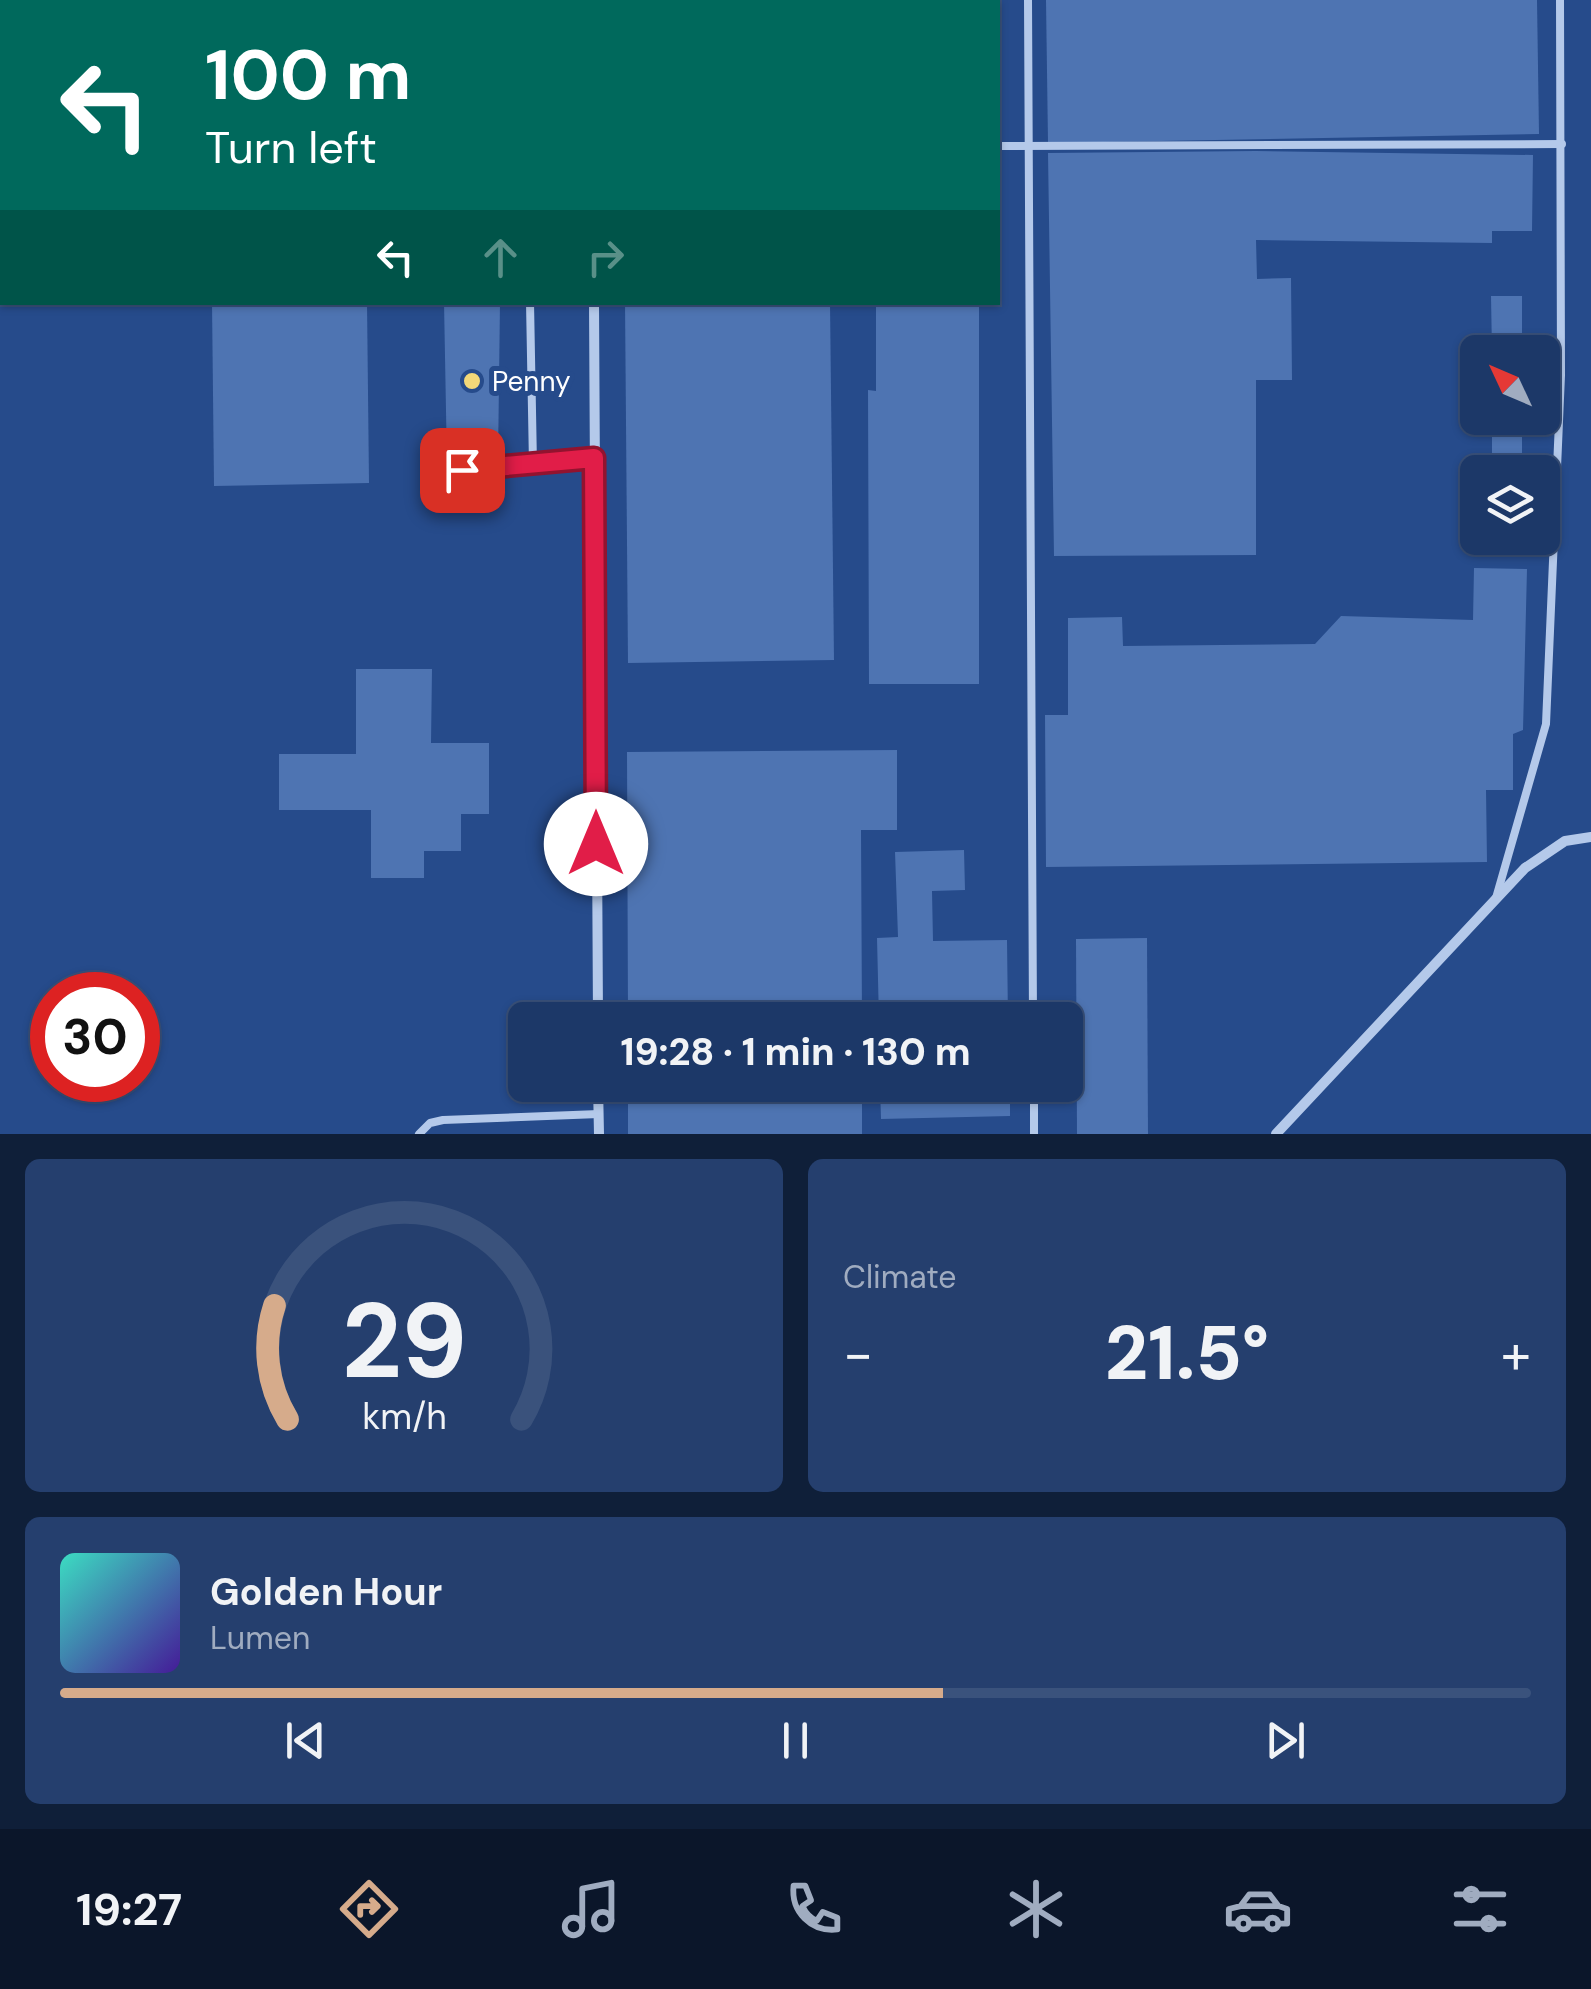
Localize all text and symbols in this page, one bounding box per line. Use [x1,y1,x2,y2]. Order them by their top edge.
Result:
text: 100 m [205,30,411,121]
icon: left [40,40,170,170]
text: Turn left [205,118,377,177]
icon: left [368,230,423,285]
icon: ahead [473,230,528,285]
icon: right [578,230,633,285]
north arrow [1460,335,1560,435]
map controls [1460,335,1560,555]
place label: Penny [492,363,571,400]
marker: Penny [461,370,483,392]
pin [420,428,505,513]
icon: arrive [435,443,490,498]
button: layers [1460,455,1560,555]
position arrow [544,792,648,896]
speed limit sign: 30 [30,972,160,1102]
text: 19:28 · 1 min · 130 m [620,1027,971,1077]
text: Climate [843,1256,957,1298]
text: 29 [341,1274,467,1409]
text: 21.5° [1105,1305,1269,1402]
text: − [843,1318,873,1390]
text: + [1501,1318,1531,1390]
text: km/h [362,1394,446,1440]
text: Golden Hour [210,1567,442,1617]
text: Lumen [210,1617,310,1659]
icon: previous [278,1713,333,1768]
icon: pause [768,1713,823,1768]
icon: next [1258,1713,1313,1768]
icon: directions [334,1874,404,1944]
icon: music [556,1874,626,1944]
icon: phone [779,1874,849,1944]
icon: climate [1001,1874,1071,1944]
icon: car [1223,1874,1293,1944]
icon: filters [1445,1874,1515,1944]
text: 19:27 [76,1880,182,1939]

